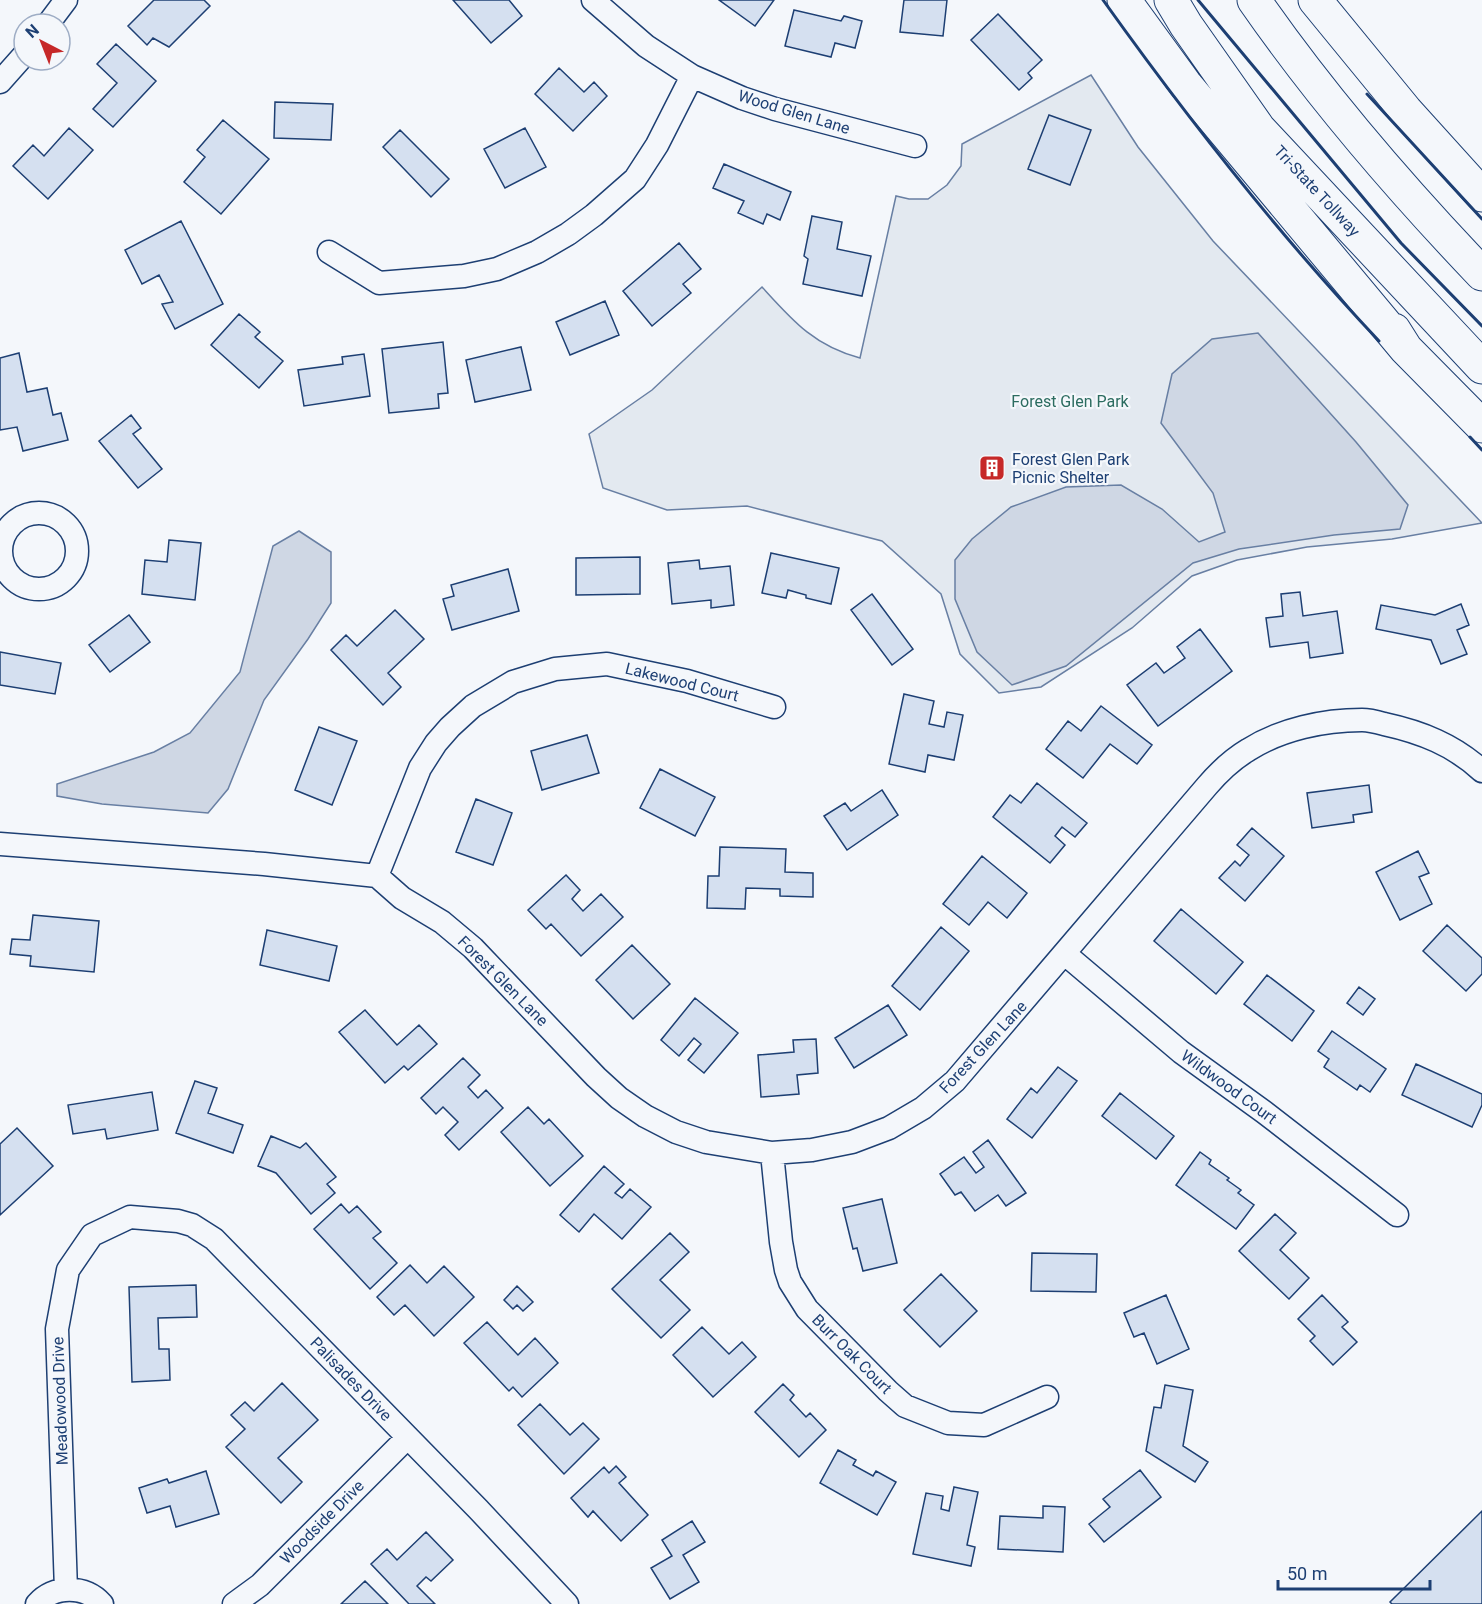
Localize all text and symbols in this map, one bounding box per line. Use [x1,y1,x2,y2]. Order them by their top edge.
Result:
north arrow [12,12,72,72]
text: N [22,20,43,42]
street label: Wood Glen Lane [736,86,852,138]
street label: Tri-State Tollway [1270,142,1364,241]
park label: Forest Glen Park [1011,392,1130,411]
place label: Forest Glen Park Picnic Shelter [1012,450,1130,487]
building icon: Forest Glen Park Picnic Shelter [977,453,1007,483]
street label: Lakewood Court [623,659,741,705]
street label: Forest Glen Lane [454,932,552,1030]
street label: Forest Glen Lane [935,997,1031,1097]
street label: Wildwood Court [1177,1046,1281,1128]
street label: Burr Oak Court [808,1310,896,1398]
street label: Palisades Drive [306,1333,396,1425]
street label: Meadowood Drive [48,1336,72,1466]
street label: Woodside Drive [276,1476,368,1568]
scale bar [1278,1553,1430,1591]
text: 50 m [1287,1563,1327,1584]

